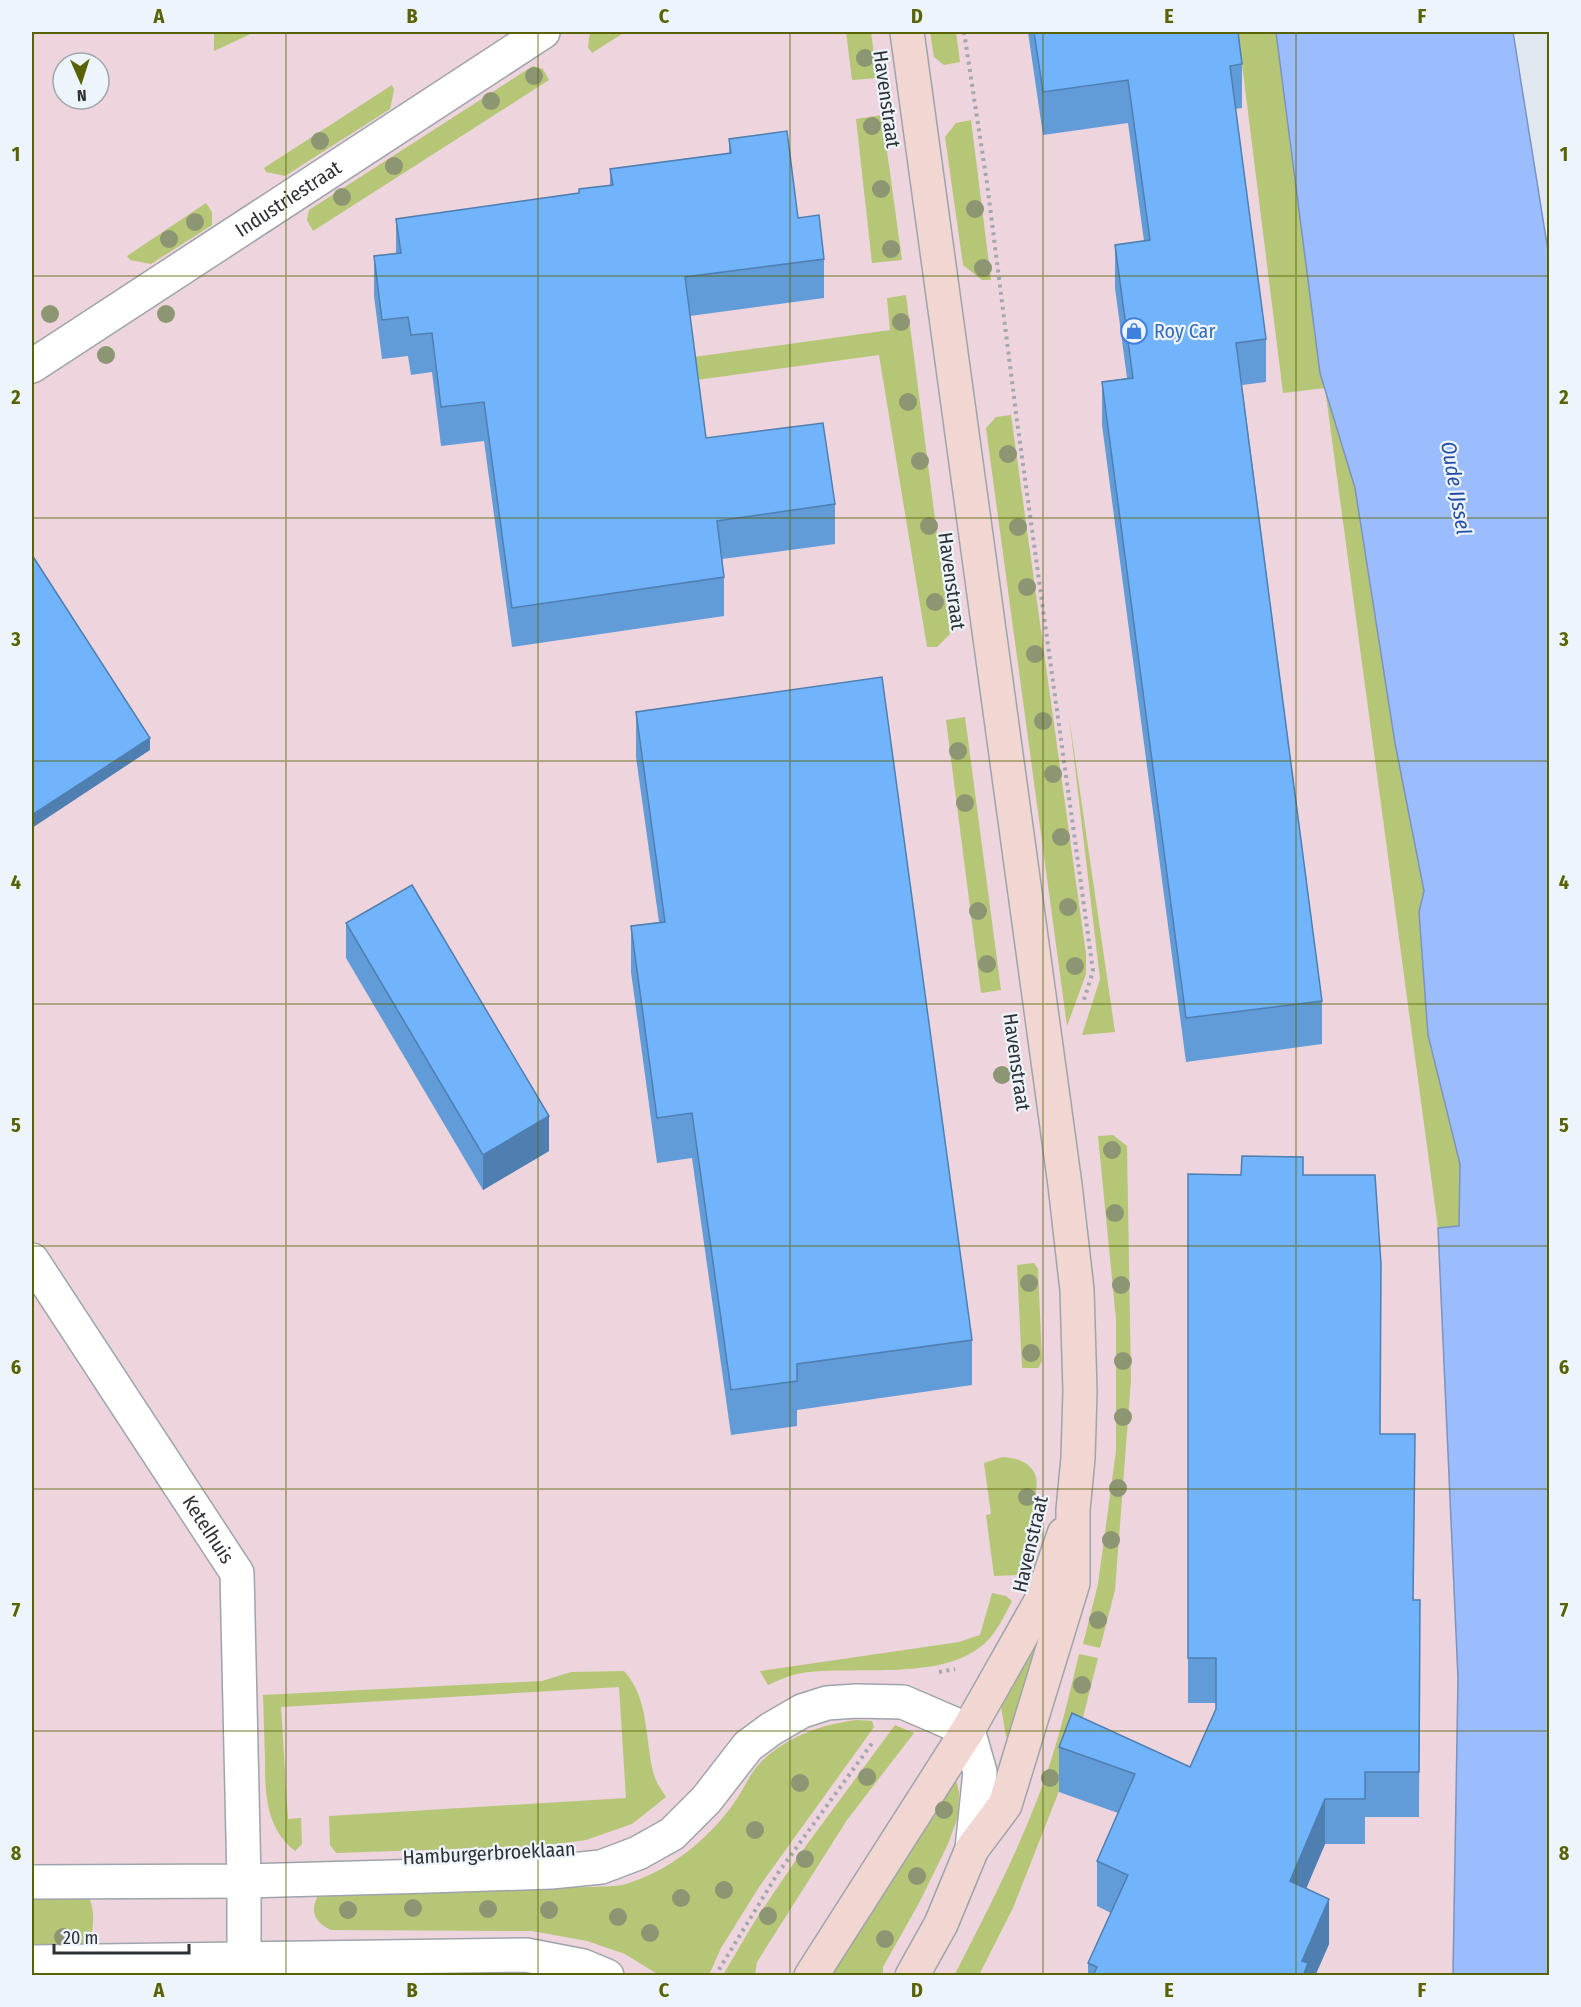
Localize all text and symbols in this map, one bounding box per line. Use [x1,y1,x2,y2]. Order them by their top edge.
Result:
text: A [153,4,166,28]
text: B [406,4,418,28]
text: C [659,4,670,28]
text: D [911,4,923,28]
text: E [1164,4,1174,28]
text: F [1418,4,1427,28]
street label: Havenstraat [868,49,906,150]
north arrow [51,51,111,111]
text: N [76,86,87,105]
text: 1 [12,142,20,166]
text: 1 [1560,142,1568,166]
street label: Industriestraat [231,155,346,242]
shop icon: Roy Car [1119,316,1149,346]
place label: Roy Car [1154,319,1215,343]
text: 2 [10,385,21,409]
text: 2 [1558,385,1569,409]
water label: Oude IJssel [1435,439,1477,537]
street label: Havenstraat [933,531,971,632]
text: 3 [10,627,21,651]
text: 3 [1558,627,1569,651]
text: 4 [11,870,21,894]
text: 4 [1559,870,1569,894]
street label: Havenstraat [998,1012,1036,1113]
text: 5 [11,1113,21,1137]
text: 5 [1559,1113,1569,1137]
text: 6 [11,1355,21,1379]
text: 6 [1559,1355,1569,1379]
street label: Ketelhuis [178,1491,239,1568]
street label: Havenstraat [1007,1493,1053,1595]
text: 7 [12,1598,21,1622]
text: 7 [1560,1598,1569,1622]
street label: Hamburgerbroeklaan [402,1836,576,1870]
text: 8 [11,1841,22,1865]
text: 8 [1559,1841,1570,1865]
scale bar [54,1917,189,1955]
text: 20 m [63,1927,98,1949]
text: A [153,1978,166,2002]
text: B [406,1978,418,2002]
text: C [659,1978,670,2002]
text: D [911,1978,923,2002]
text: E [1164,1978,1174,2002]
text: F [1418,1978,1427,2002]

